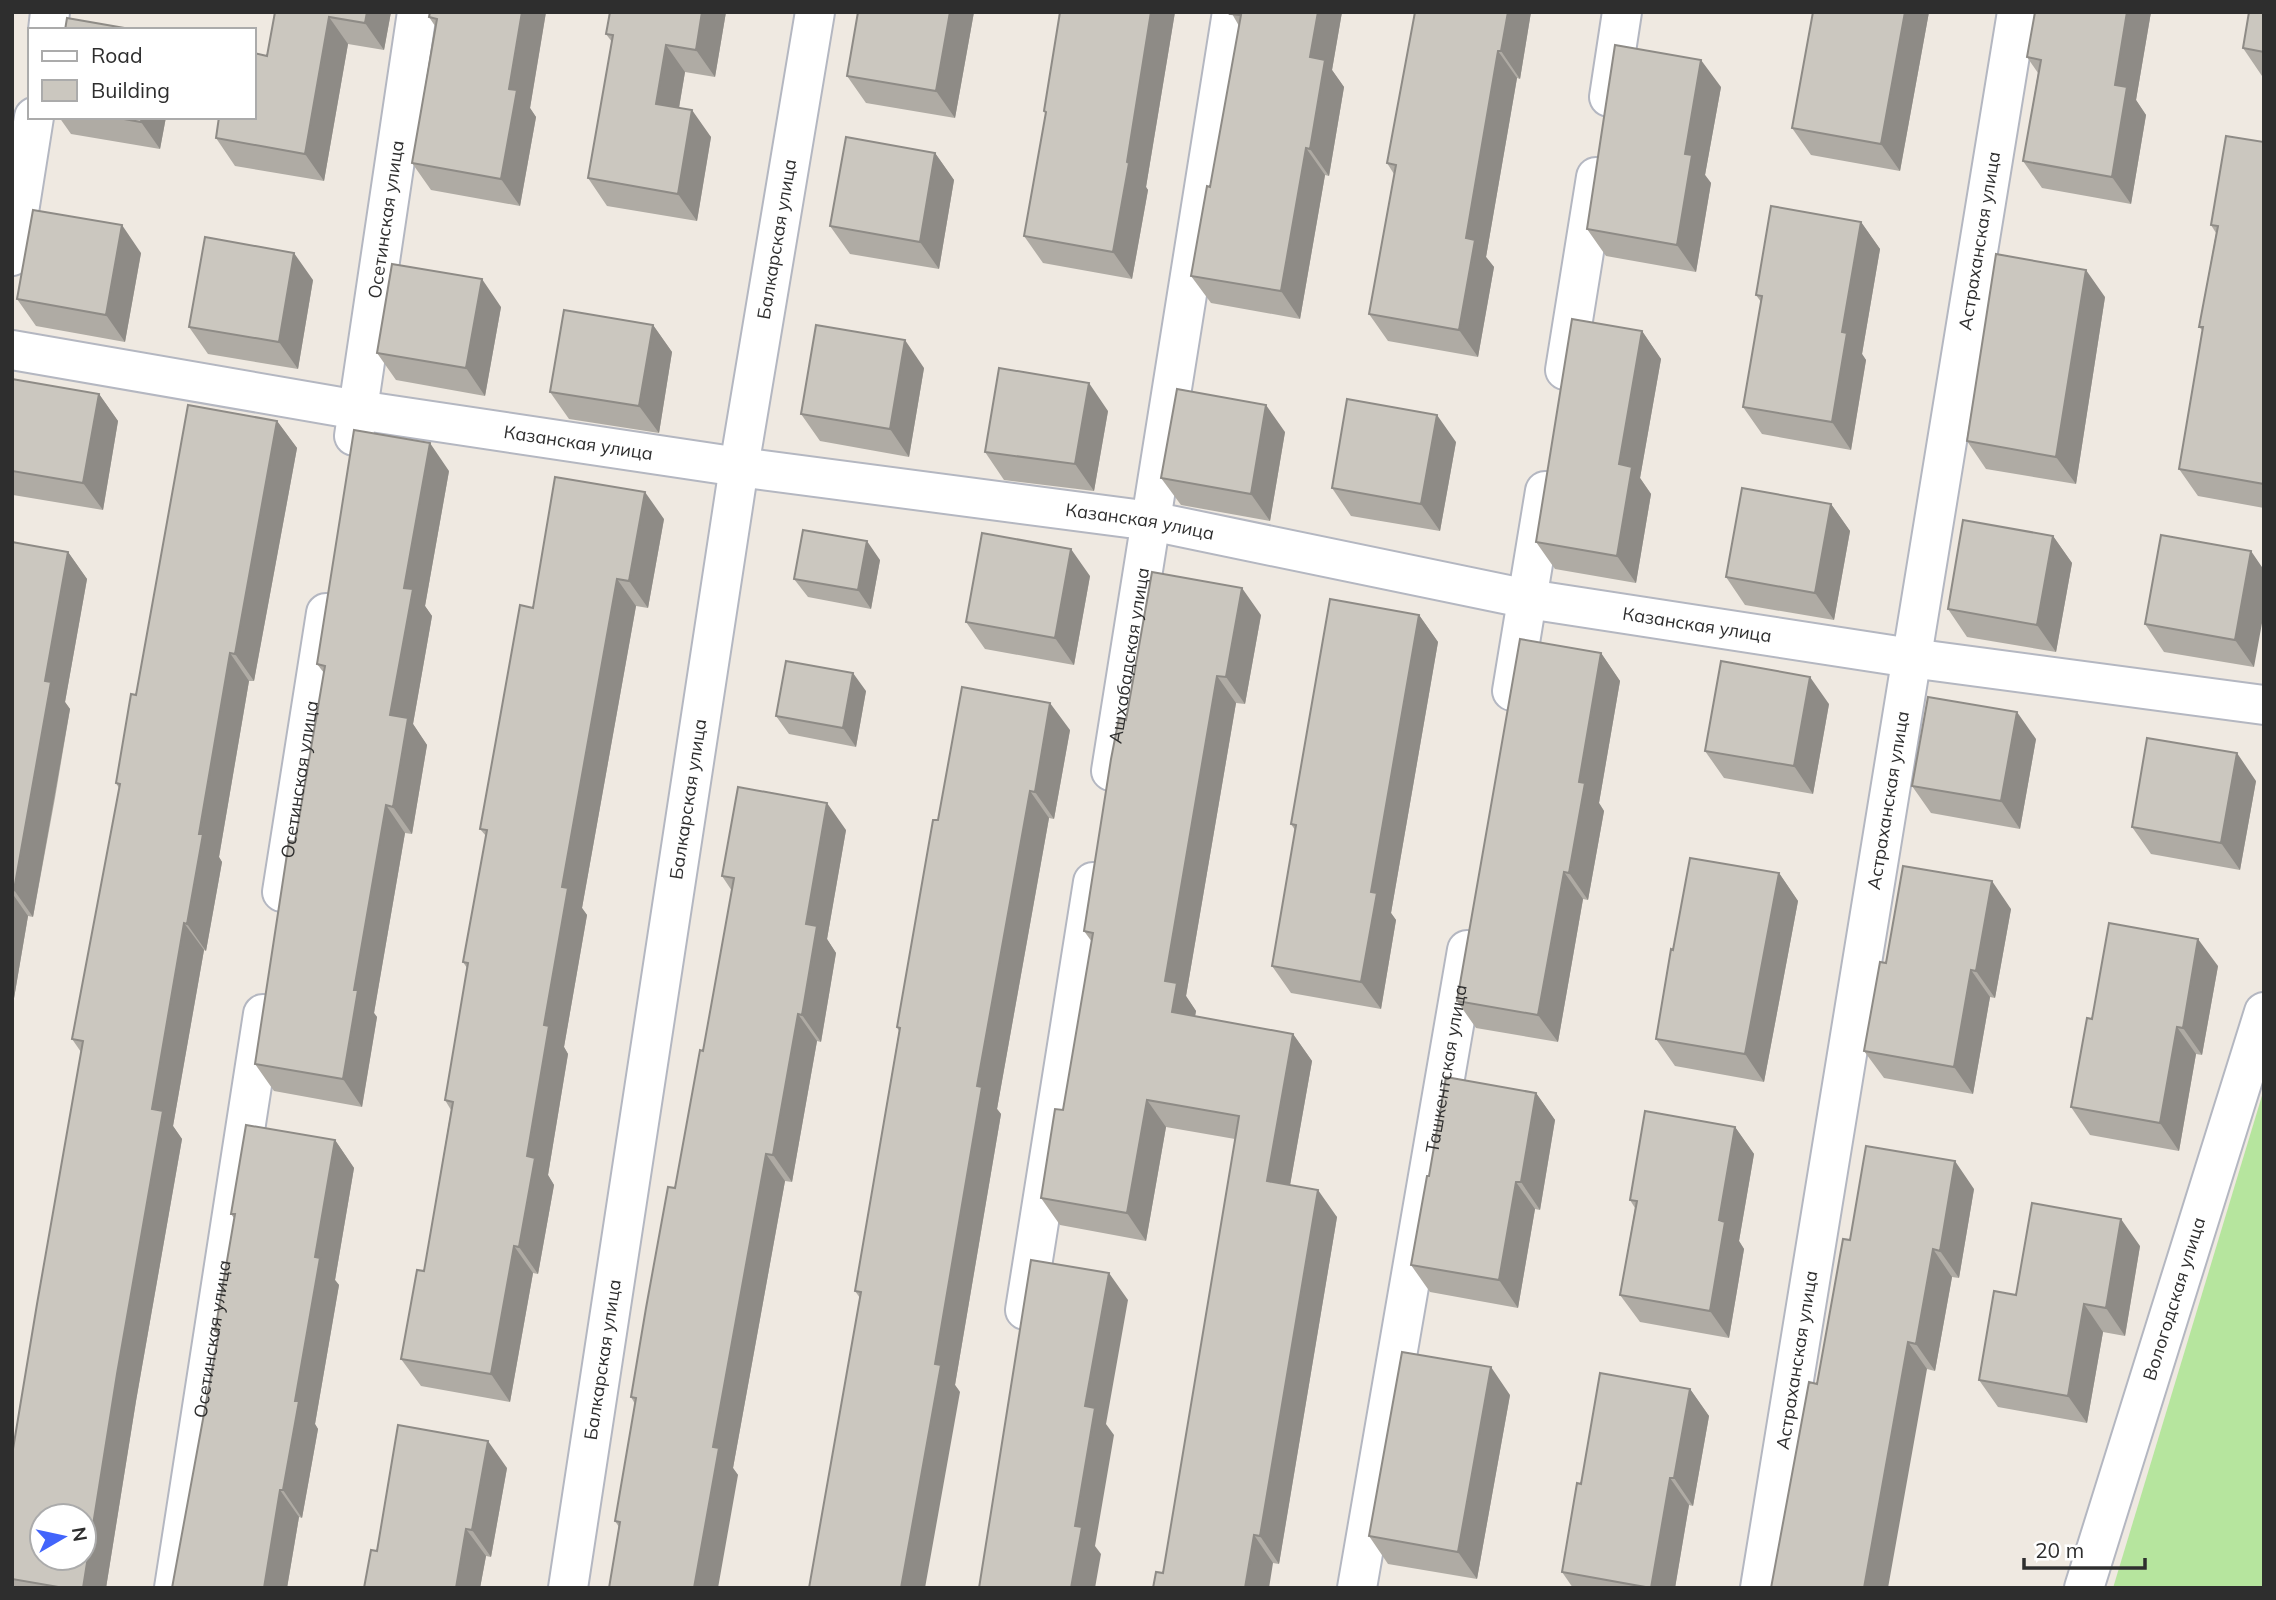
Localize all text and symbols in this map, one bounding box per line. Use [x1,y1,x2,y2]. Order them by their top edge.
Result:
legend [28,28,256,119]
text: Road [91,42,142,68]
text: Building [91,77,170,103]
street label: Осетинская улица [363,139,409,300]
street label: Астраханская улица [1953,150,2005,332]
street label: Балкарская улица [752,157,801,321]
street label: Казанская улица [502,420,655,465]
street label: Казанская улица [1064,498,1216,545]
street label: Ашхабадская улица [1104,566,1154,745]
street label: Казанская улица [1621,602,1773,647]
street label: Осетинская улица [275,699,323,860]
street label: Астраханская улица [1862,709,1914,891]
street label: Балкарская улица [664,717,711,881]
street label: Ташкентская улица [1420,983,1472,1155]
street label: Вологодская улица [2138,1214,2210,1383]
street label: Осетинская улица [189,1258,236,1419]
street label: Астраханская улица [1771,1269,1823,1451]
street label: Балкарская улица [579,1278,626,1441]
north arrow [28,1502,98,1572]
text: N [67,1525,93,1543]
scale bar [2024,1526,2145,1570]
text: 20 m [2035,1537,2084,1563]

